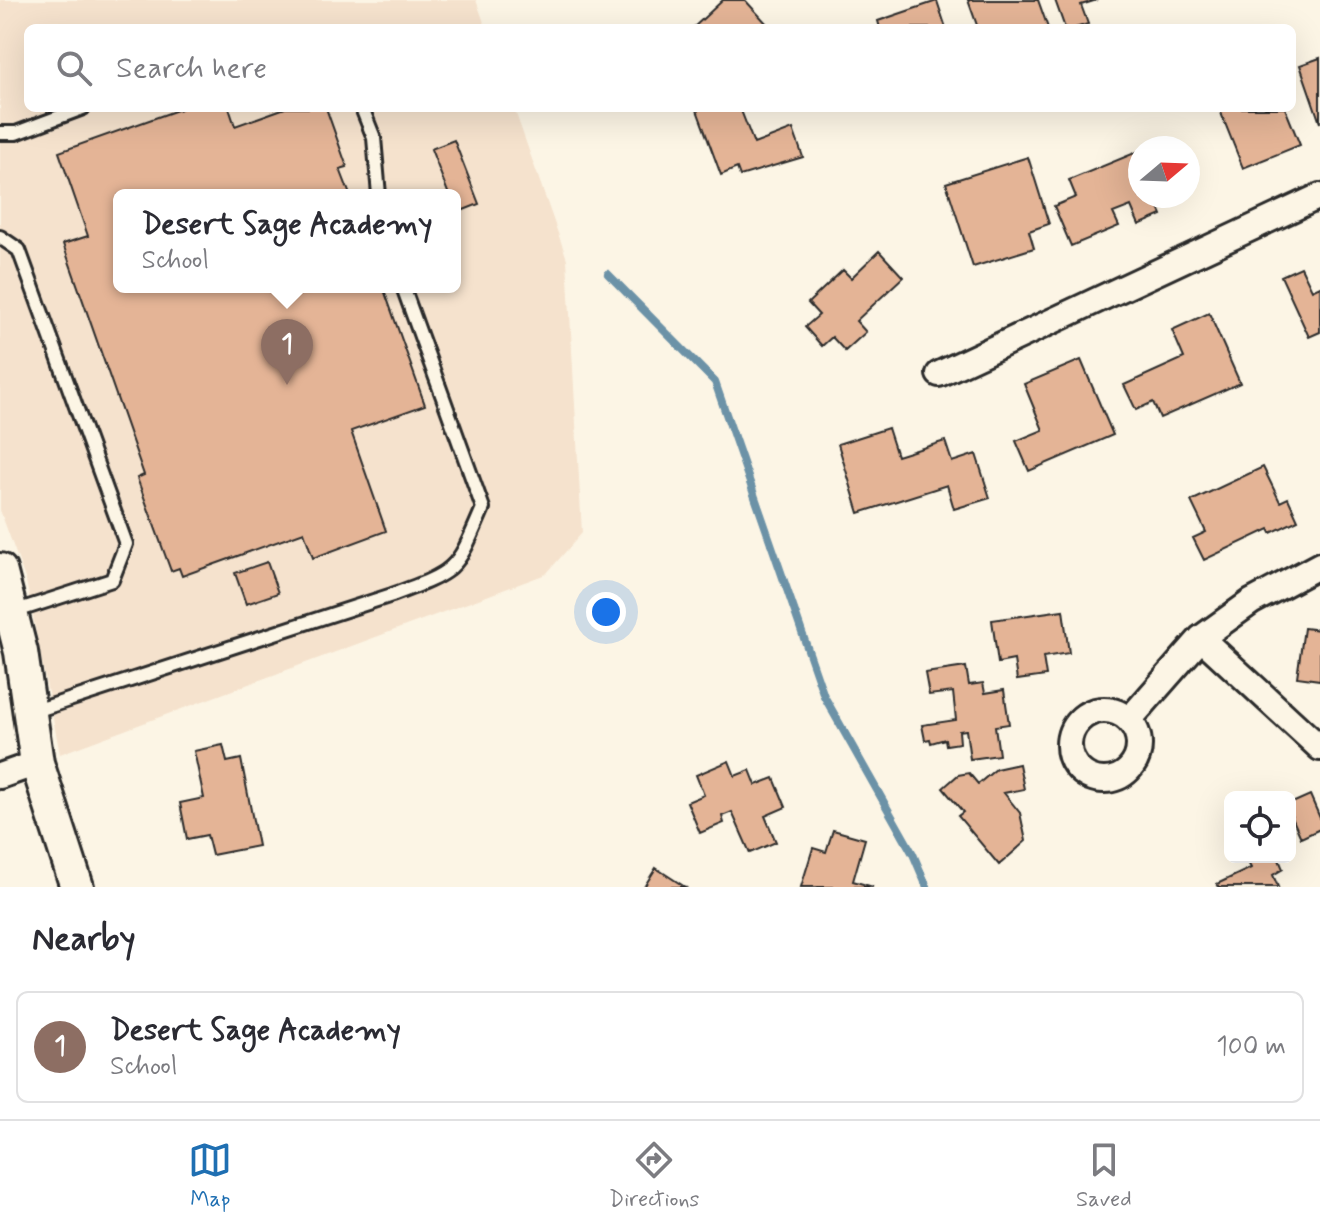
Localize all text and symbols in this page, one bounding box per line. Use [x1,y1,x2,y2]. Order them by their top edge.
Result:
search box [24,24,1296,112]
icon: search [52,46,96,90]
text: Search here [116,49,267,88]
north arrow [1128,136,1200,208]
popup [113,189,461,293]
text: Desert Sage Academy [142,205,432,244]
text: School [142,244,209,278]
pin: 1 [261,319,313,385]
your location [586,592,626,632]
map controls [1224,791,1296,863]
button: locate [1224,791,1296,863]
text: Nearby [32,917,136,962]
text: Desert Sage Academy [110,1011,401,1050]
text: 1 [54,1030,66,1064]
text: 100 m [1216,1030,1286,1064]
text: School [110,1050,177,1084]
tab: Map [188,1138,232,1214]
tab: Directions [609,1138,699,1214]
tab: Saved [1076,1138,1132,1214]

